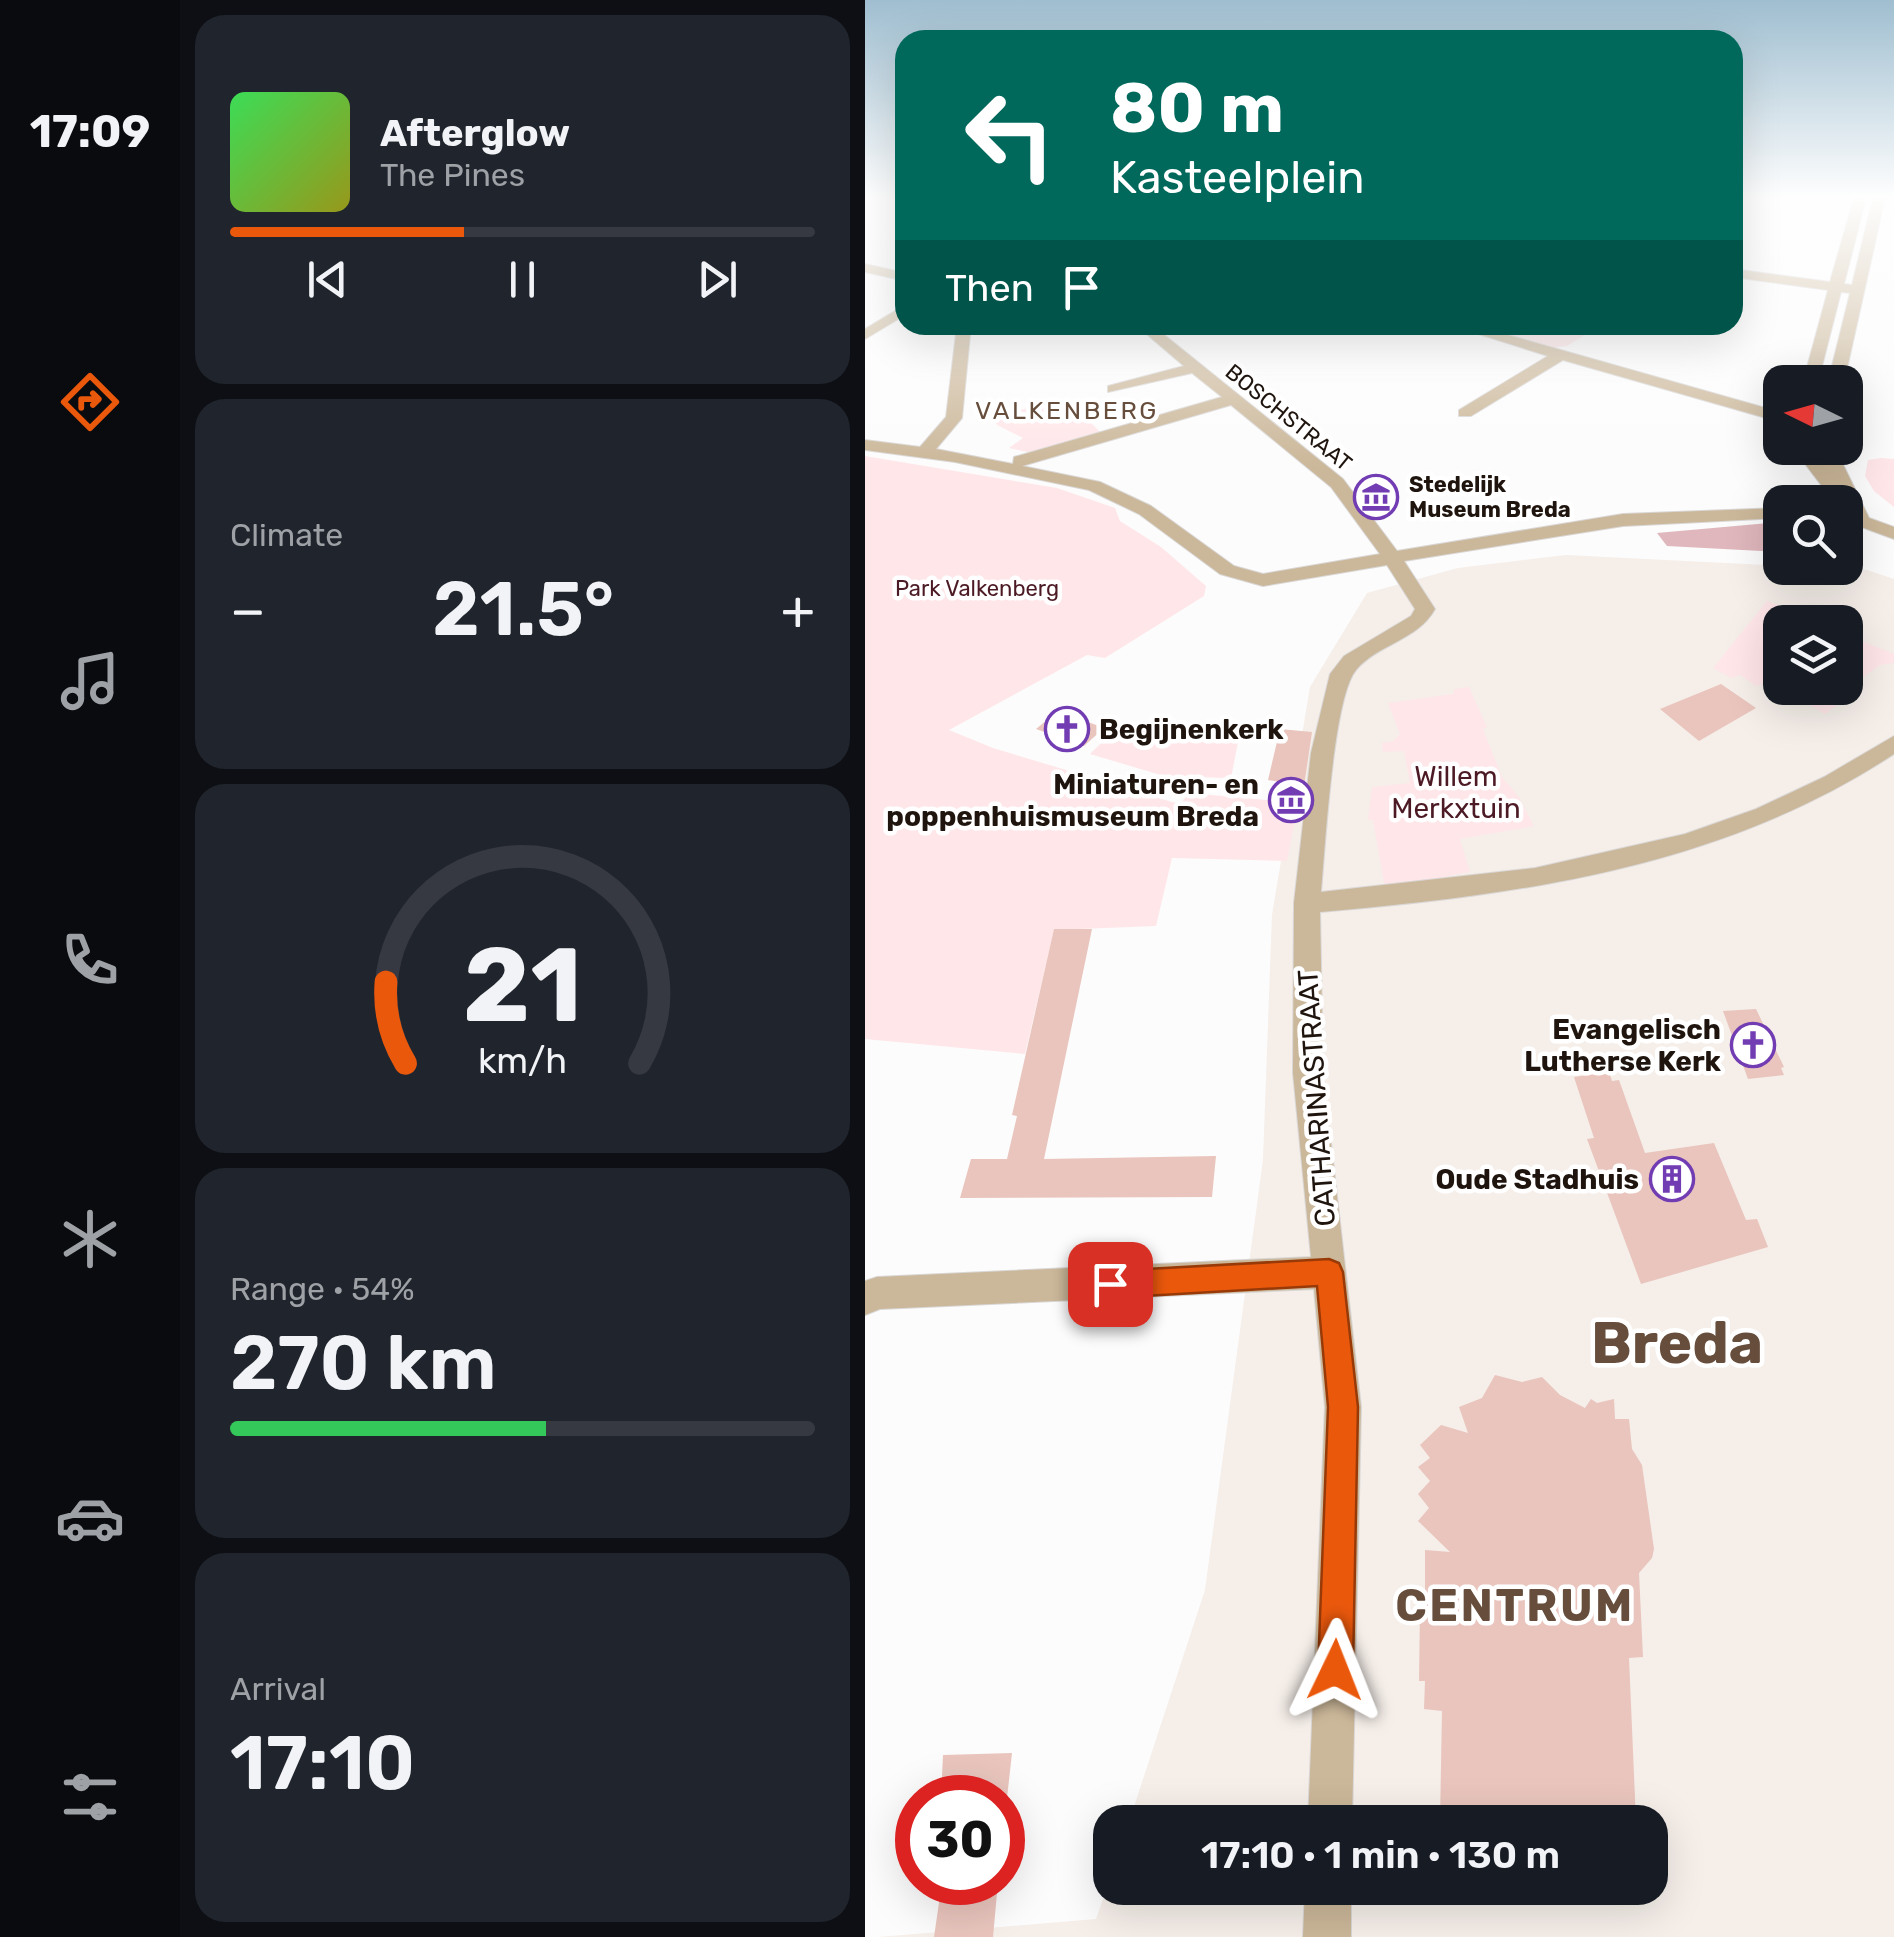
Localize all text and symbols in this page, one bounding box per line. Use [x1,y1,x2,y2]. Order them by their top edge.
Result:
text: 80 m [1110,67,1284,150]
icon: left [945,70,1075,200]
text: 17:09 [30,105,150,158]
text: Afterglow [380,110,570,156]
text: Kasteelplein [1110,151,1365,204]
text: The Pines [380,156,525,194]
icon: previous [300,252,355,307]
icon: pause [495,252,550,307]
icon: next [690,252,745,307]
icon: arrive [1054,260,1109,315]
text: Then [945,265,1034,311]
street label: BOSCHSTRAAT [1220,358,1358,477]
north arrow [1763,365,1863,465]
map controls [1763,365,1863,705]
icon: directions [55,367,125,437]
district label: VALKENBERG [975,396,1159,425]
place label: Stedelijk Museum Breda [1409,471,1571,523]
museum icon: Stedelijk Museum Breda [1353,474,1399,520]
button: search [1763,485,1863,585]
text: Climate [230,516,343,554]
text: 21.5° [432,565,614,654]
park label: Park Valkenberg [895,575,1059,602]
text: − [230,578,266,643]
text: + [781,578,815,643]
button: layers [1763,605,1863,705]
icon: music [55,646,125,716]
church icon: Begijnenkerk [1044,706,1090,752]
place label: Begijnenkerk [1099,713,1284,746]
park label: Willem Merkxtuin [1391,760,1521,825]
place label: Miniaturen- en poppenhuismuseum Breda [886,768,1259,833]
museum icon: Miniaturen- en poppenhuismuseum Breda [1268,777,1314,823]
text: 21 [463,924,582,1047]
icon: phone [55,925,125,995]
street label: CATHARINASTRAAT [1291,968,1342,1228]
place label: Evangelisch Lutherse Kerk [1524,1013,1722,1078]
church icon: Evangelisch Lutherse Kerk [1730,1022,1776,1068]
text: km/h [478,1040,567,1082]
building icon: Oude Stadhuis [1649,1156,1695,1202]
place label: Oude Stadhuis [1435,1163,1639,1196]
icon: climate [55,1204,125,1274]
pin [1068,1242,1153,1327]
icon: arrive [1083,1257,1138,1312]
text: Range · 54% [230,1270,415,1308]
district label: Breda [1591,1309,1763,1378]
text: 270 km [230,1319,497,1408]
icon: car [55,1483,125,1553]
district label: CENTRUM [1395,1579,1635,1632]
position arrow [1283,1618,1387,1722]
text: Arrival [230,1670,326,1708]
text: 17:10 [230,1719,415,1808]
icon: filters [55,1762,125,1832]
speed limit sign: 30 [895,1775,1025,1905]
text: 17:10 · 1 min · 130 m [1201,1832,1560,1878]

